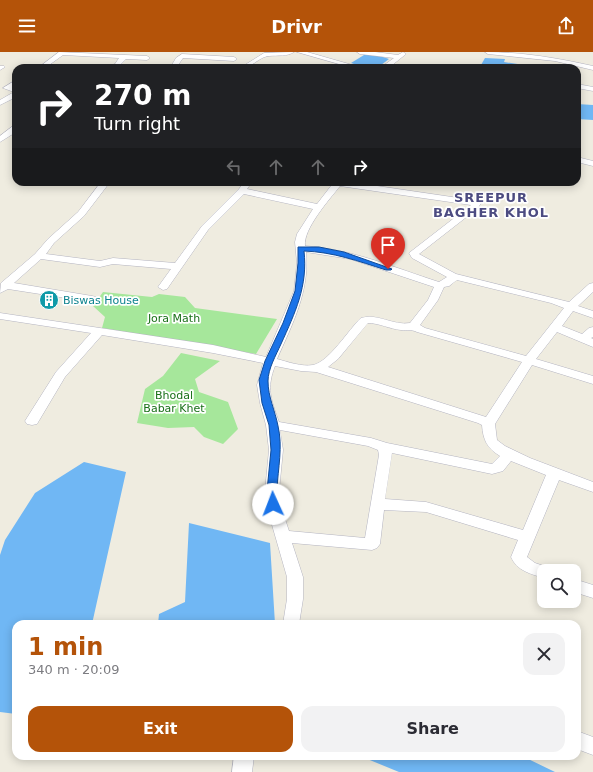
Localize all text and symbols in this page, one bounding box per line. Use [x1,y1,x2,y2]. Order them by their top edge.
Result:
icon: menu [16,15,38,37]
icon: share [555,15,577,37]
text: Drivr [271,16,322,37]
text: 270 m [94,79,191,112]
icon: right [28,80,80,132]
text: Turn right [94,113,180,134]
icon: left [223,156,245,178]
icon: ahead [265,156,287,178]
icon: ahead [307,156,329,178]
icon: right [349,156,371,178]
district label: SREEPUR BAGHER KHOL [433,190,549,220]
pin [371,228,405,269]
icon: arrive [377,234,399,256]
building icon: Biswas House [38,289,60,311]
place label: Biswas House [63,294,139,307]
park label: Jora Math [147,312,200,325]
park label: Bhodal Babar Khet [143,389,205,415]
position arrow [252,483,294,525]
map controls [537,564,581,608]
button: search [537,564,581,608]
text: 1 min [28,633,103,661]
button: close [523,633,565,675]
text: 340 m · 20:09 [28,662,119,677]
button: Exit [28,706,293,752]
button: Share [301,706,565,752]

